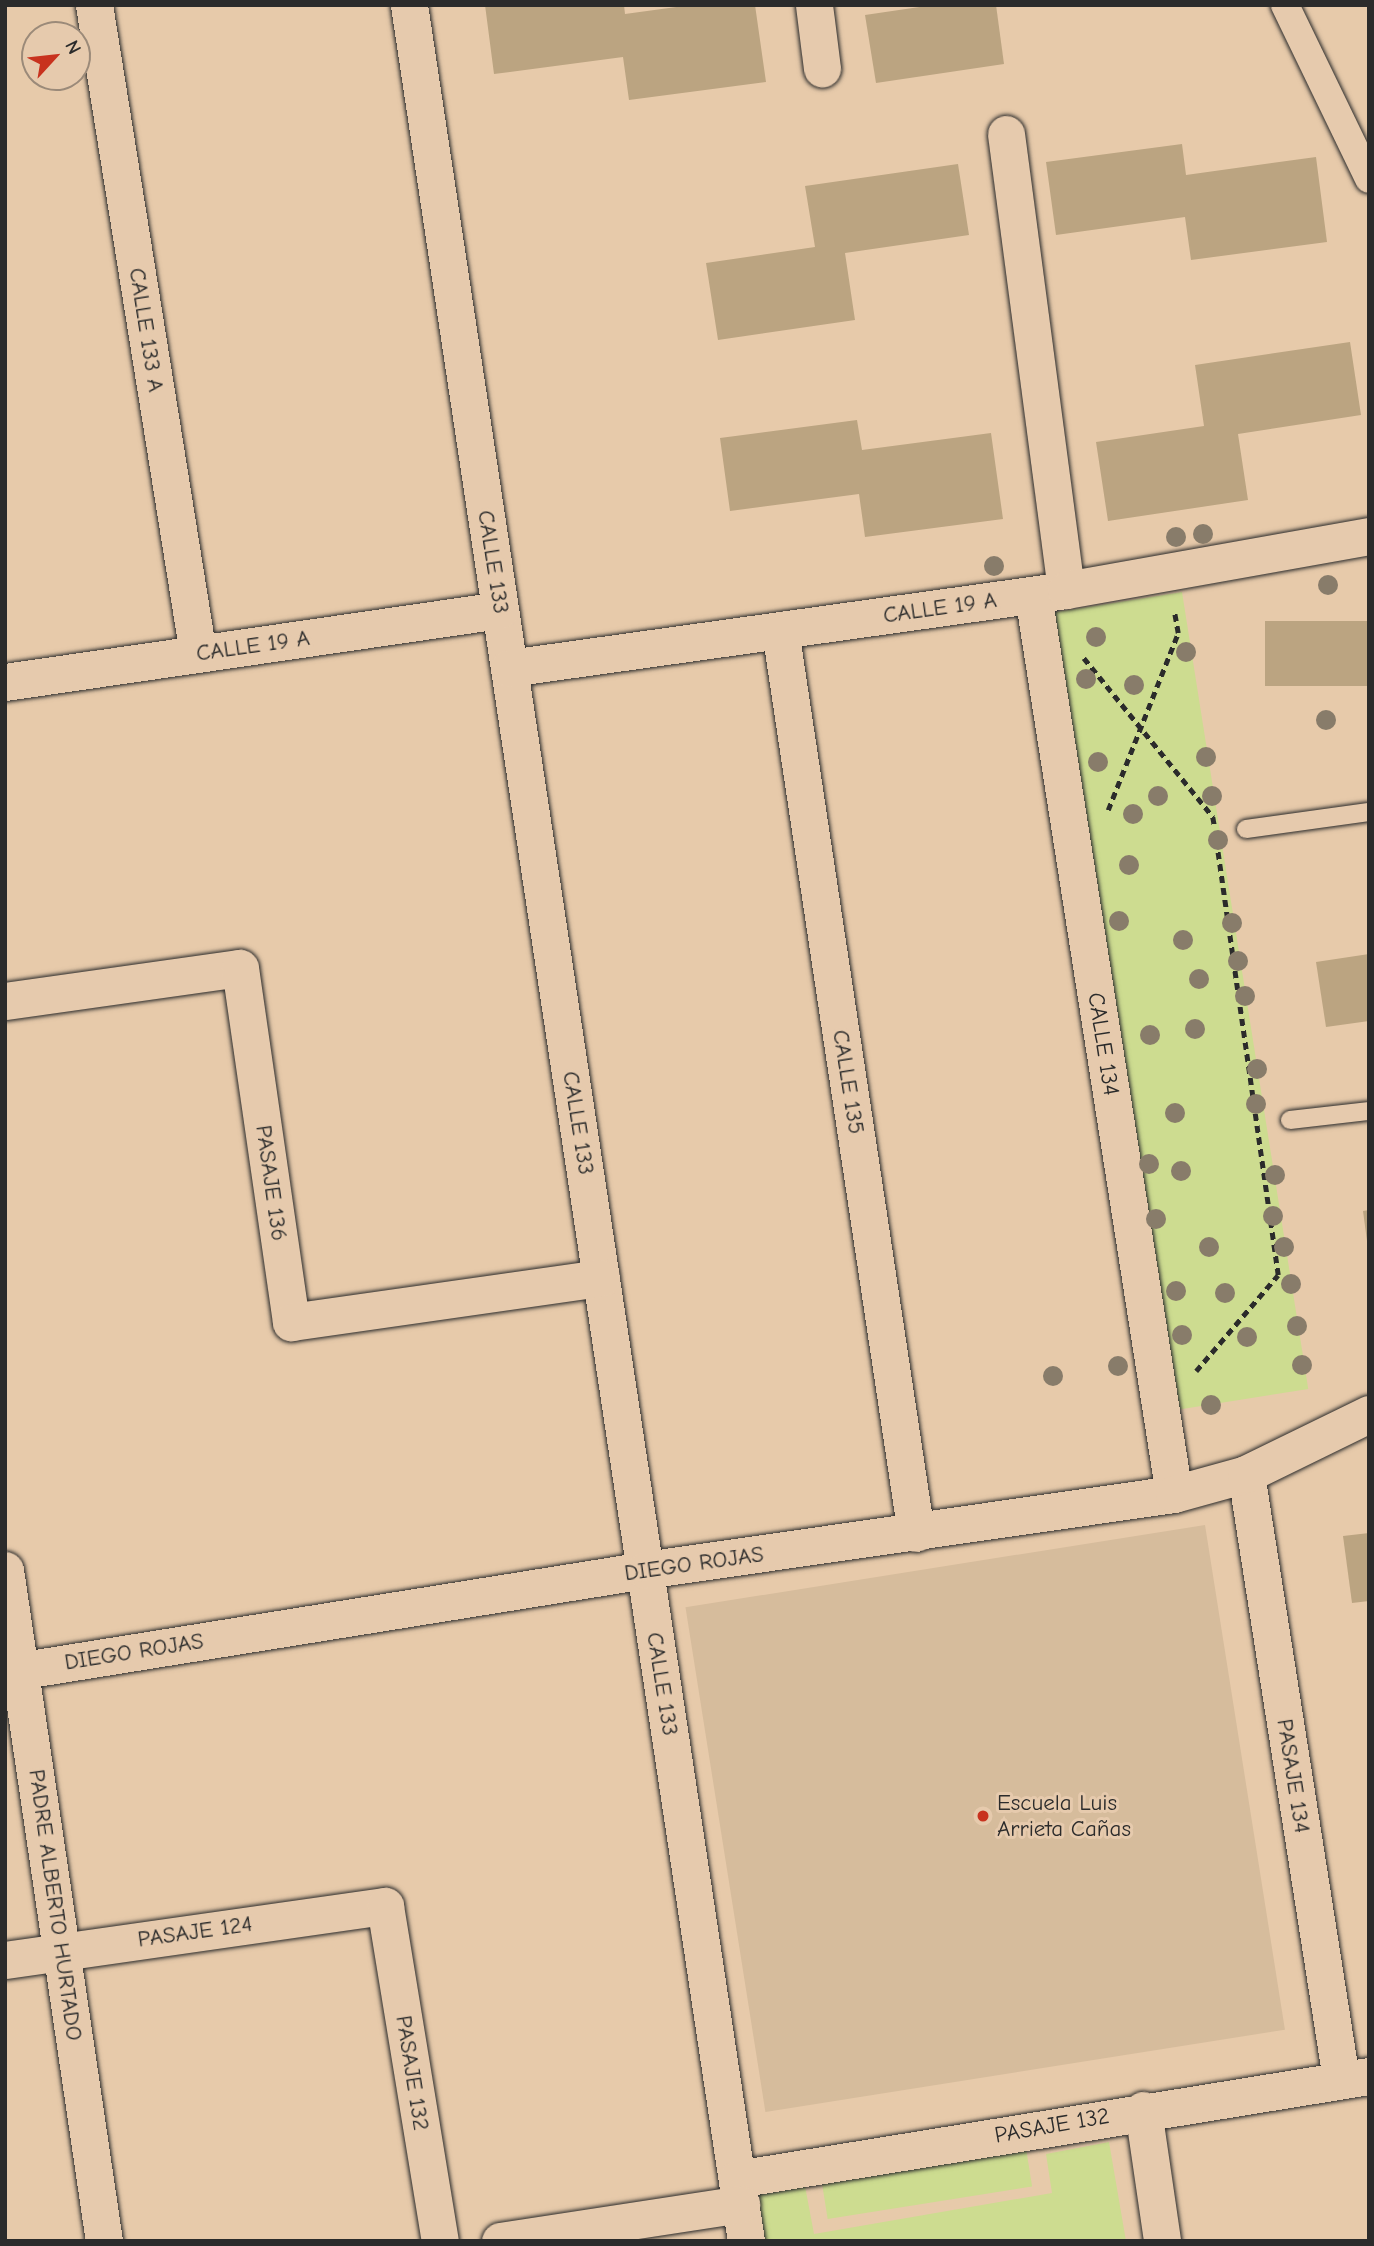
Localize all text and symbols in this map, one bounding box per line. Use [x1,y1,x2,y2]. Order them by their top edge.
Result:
north arrow [21,21,91,91]
text: N [60,37,86,58]
street label: CALLE 133 A [123,266,169,394]
street label: CALLE 133 [471,508,515,616]
street label: CALLE 19 A [881,586,999,630]
street label: CALLE 19 A [194,624,312,668]
street label: CALLE 134 [1081,991,1125,1097]
street label: CALLE 135 [826,1028,870,1136]
street label: CALLE 133 [556,1069,600,1177]
street label: PASAJE 136 [249,1123,293,1243]
street label: DIEGO ROJAS [623,1541,765,1587]
street label: DIEGO ROJAS [62,1627,206,1677]
street label: CALLE 133 [640,1630,684,1738]
street label: PASAJE 134 [1270,1717,1316,1835]
street label: PADRE ALBERTO HURTADO [22,1768,88,2042]
place label: Escuela Luis Arrieta Cañas [997,1789,1131,1843]
marker: Escuela Luis Arrieta Cañas [975,1808,991,1824]
street label: PASAJE 124 [136,1910,254,1954]
street label: PASAJE 132 [389,2013,435,2133]
street label: PASAJE 132 [992,2102,1112,2150]

